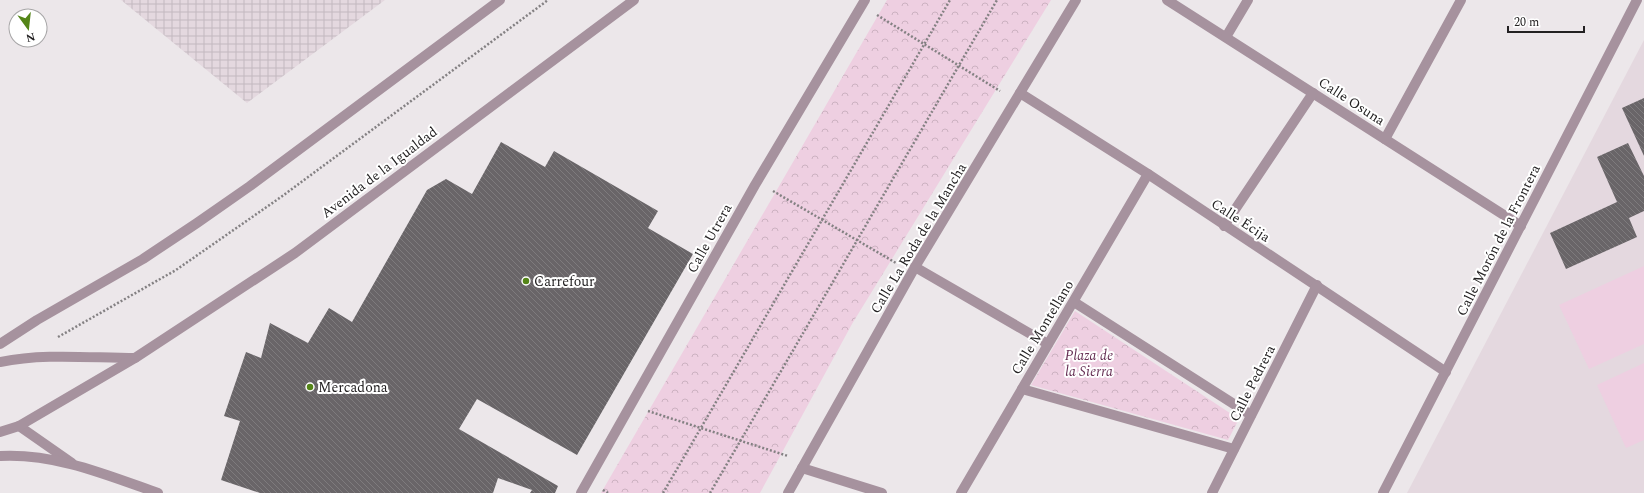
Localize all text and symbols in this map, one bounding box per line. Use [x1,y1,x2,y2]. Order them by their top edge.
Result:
north arrow [8,8,48,48]
scale bar [1508,8,1584,34]
text: 20 m [1514,13,1539,32]
text: N [24,28,37,47]
street label: Calle Osuna [1314,72,1389,131]
street label: Avenida de la Igualdad [317,121,442,223]
street label: Calle La Roda de la Mancha [865,159,972,318]
street label: Calle Morón de la Frontera [1451,161,1546,320]
street label: Calle Écija [1207,193,1275,248]
street label: Calle Utrera [682,200,737,277]
place label: Carrefour [534,271,595,292]
marker: Carrefour [521,276,531,286]
street label: Calle Montellano [1006,276,1079,379]
street label: Calle Pedrera [1224,341,1281,425]
park label: Plaza de la Sierra [1065,345,1113,382]
place label: Mercadona [318,377,388,398]
marker: Mercadona [305,382,315,392]

